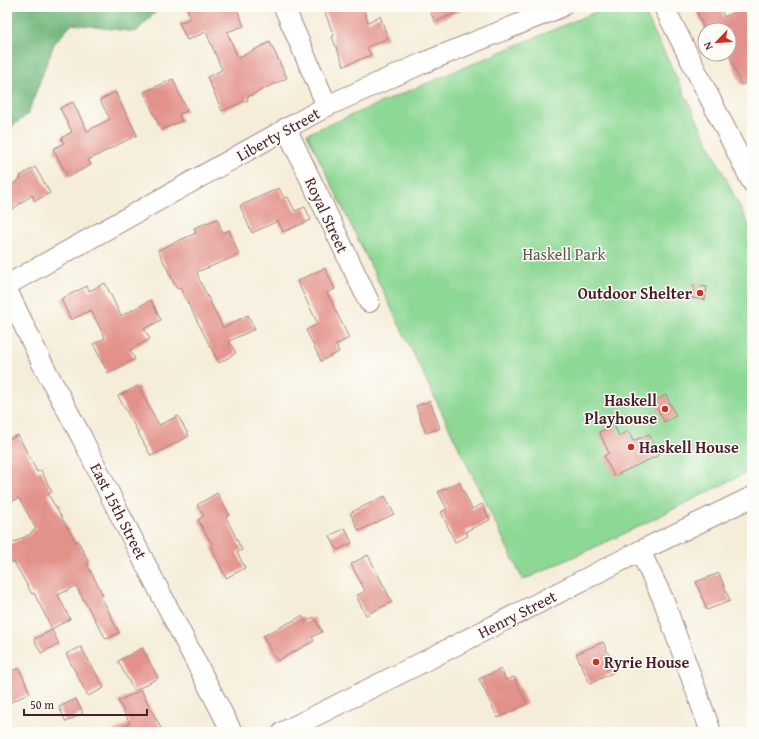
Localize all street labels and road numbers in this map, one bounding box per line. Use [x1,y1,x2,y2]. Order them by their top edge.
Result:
street label: Liberty Street [232,101,324,167]
street label: Royal Street [299,173,355,257]
street label: East 15th Street [84,459,154,564]
street label: Henry Street [473,584,561,644]

